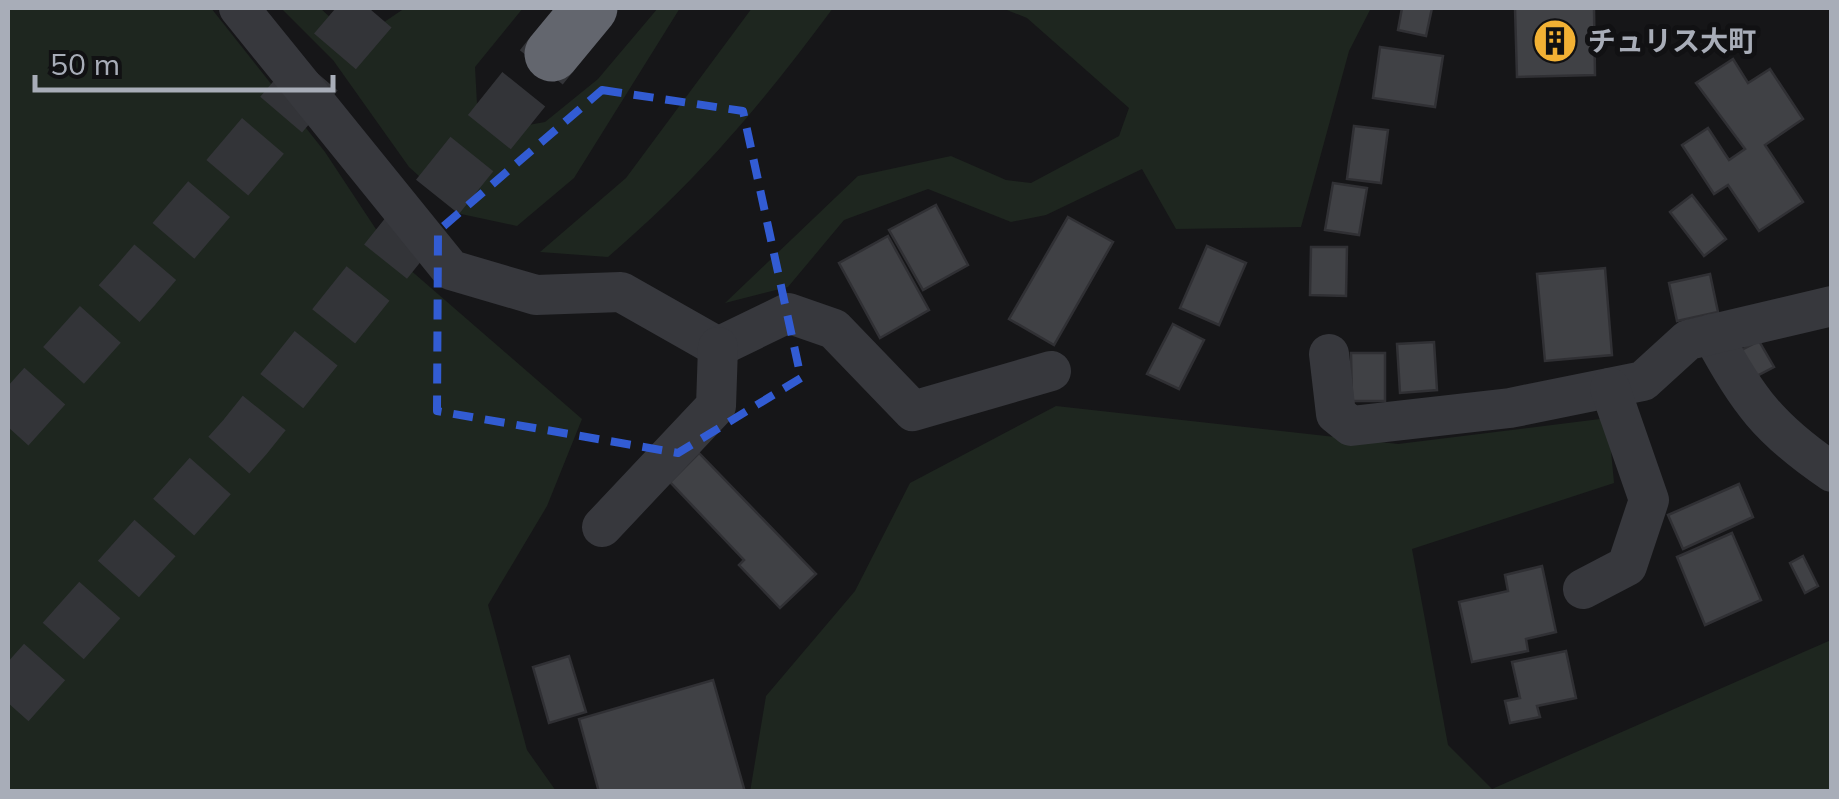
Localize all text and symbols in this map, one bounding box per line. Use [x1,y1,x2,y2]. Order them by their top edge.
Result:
building icon: チュリス大町 [1532,18,1578,64]
place label: チュリス大町 [1588,23,1756,58]
scale bar [35,30,332,92]
text: 50 m [50,45,120,83]

